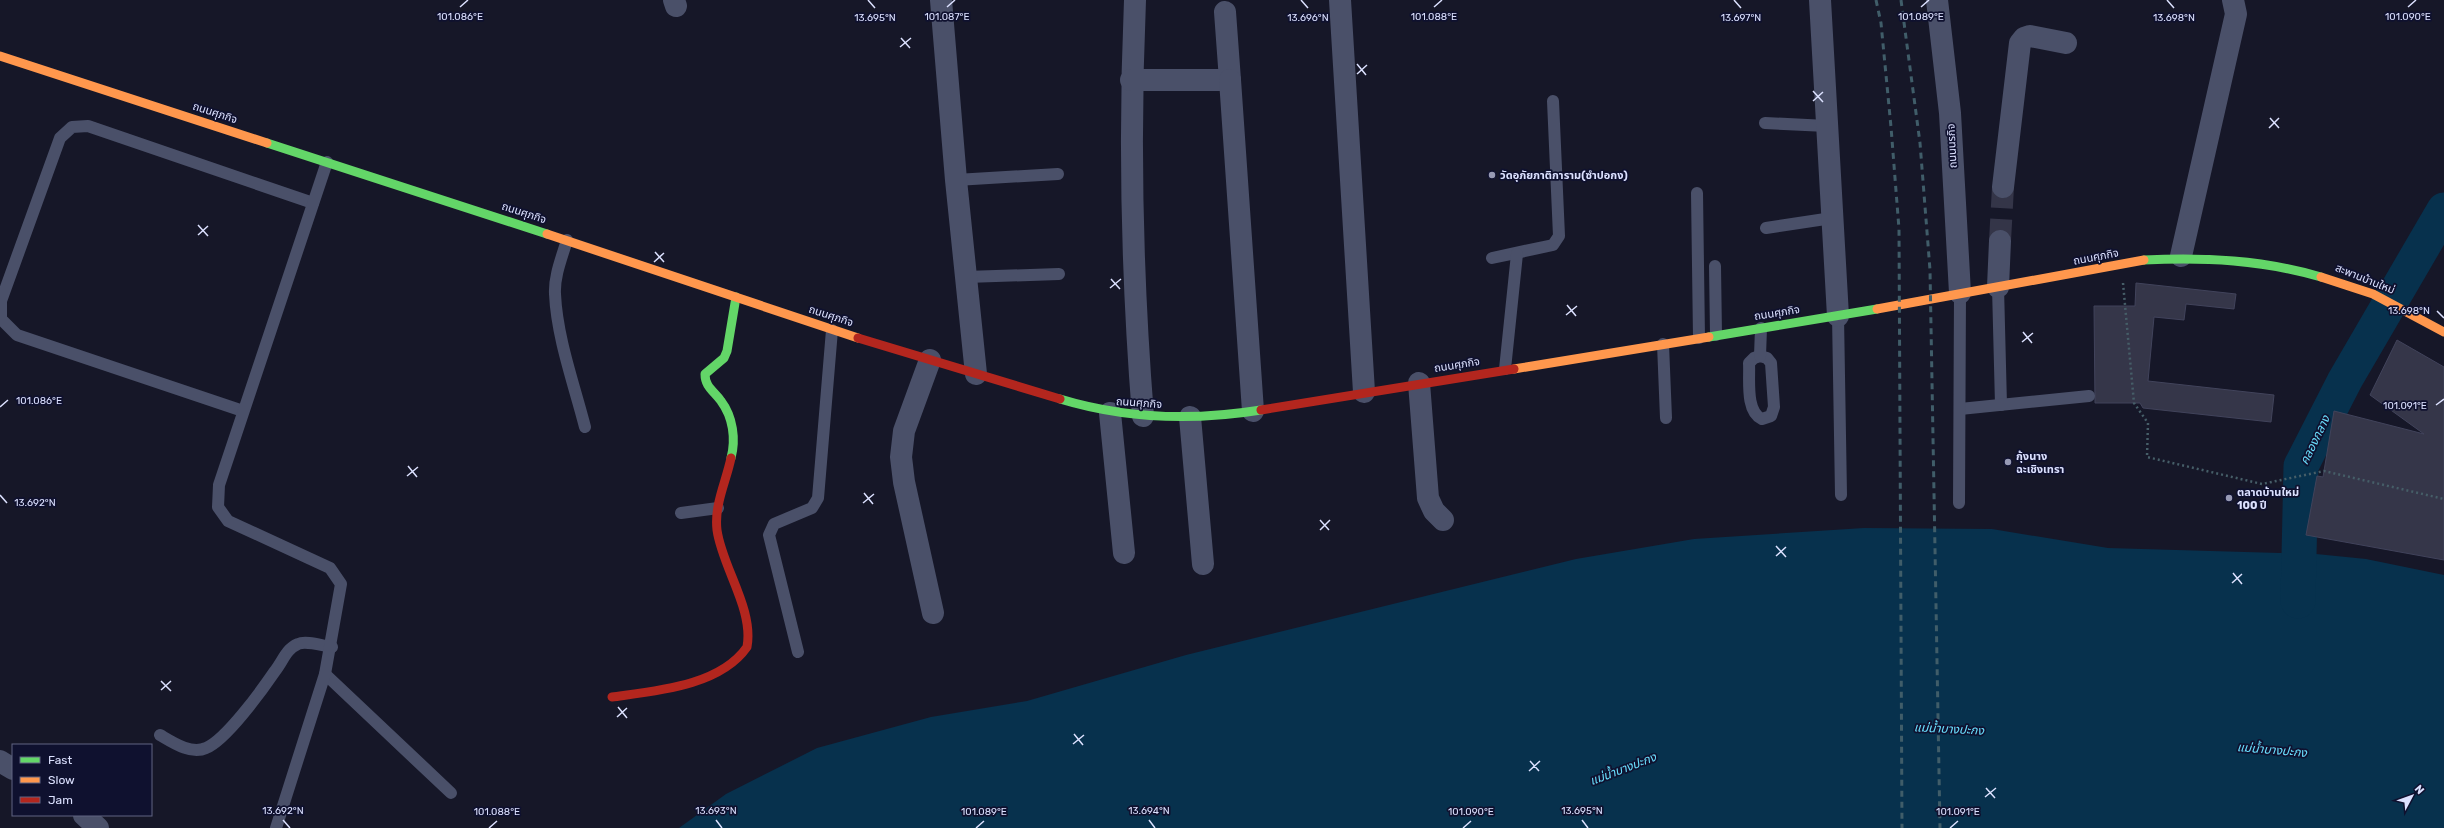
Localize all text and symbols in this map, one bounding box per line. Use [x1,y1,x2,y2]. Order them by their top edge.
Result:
text: 101.086°E [437,11,483,23]
text: 101.087°E [924,11,970,23]
text: 101.088°E [1411,11,1457,23]
text: 101.089°E [1898,11,1944,23]
text: 101.090°E [2385,11,2431,23]
text: 13.695°N [854,12,896,24]
text: 13.696°N [1287,12,1329,24]
text: 13.697°N [1721,12,1761,24]
text: 13.698°N [2153,12,2195,24]
street label: ถนนศุภกิจ [191,100,239,126]
street label: ถนนนรกิจ [1944,123,1960,169]
place label: วัดอุภัยภาติการาม(ซำปอกง) [1500,169,1628,182]
marker: วัดอุภัยภาติการาม(ซำปอกง) [1487,170,1497,180]
street label: ถนนศุภกิจ [500,200,548,226]
street label: ถนนศุภกิจ [2072,246,2120,268]
street label: สะพานบ้านใหม่ [2333,261,2397,297]
street label: ถนนศุภกิจ [807,303,855,329]
street label: ถนนศุภกิจ [1753,303,1801,323]
text: 13.698°N [2388,305,2430,317]
street label: ถนนศุภกิจ [1433,355,1481,375]
text: 101.086°E [16,395,62,407]
street label: ถนนศุภกิจ [1116,395,1163,411]
text: 101.091°E [2383,400,2427,412]
water label: คลองกลาง [2297,413,2333,467]
place label: กุ้งนาง ฉะเชิงเทรา [2016,450,2065,476]
marker: กุ้งนาง ฉะเชิงเทรา [2003,457,2013,467]
place label: ตลาดบ้านใหม่ 100 ปี [2237,486,2299,512]
marker: ตลาดบ้านใหม่ 100 ปี [2224,493,2234,503]
text: 13.692°N [14,497,56,509]
water label: แม่น้ำบางปะกง [1914,718,1985,738]
water label: แม่น้ำบางปะกง [2237,738,2308,760]
legend [12,744,152,816]
water label: แม่น้ำบางปะกง [1587,748,1659,788]
text: Fast [48,753,72,767]
text: Slow [48,773,75,787]
north arrow [2392,776,2432,816]
text: N [2412,783,2427,797]
text: Jam [48,793,73,807]
text: 13.692°N [262,805,304,817]
text: 13.693°N [695,805,737,817]
text: 13.694°N [1128,805,1170,817]
text: 13.695°N [1561,805,1603,817]
text: 101.088°E [474,806,520,818]
text: 101.089°E [961,806,1007,818]
text: 101.090°E [1448,806,1494,818]
text: 101.091°E [1936,806,1980,818]

